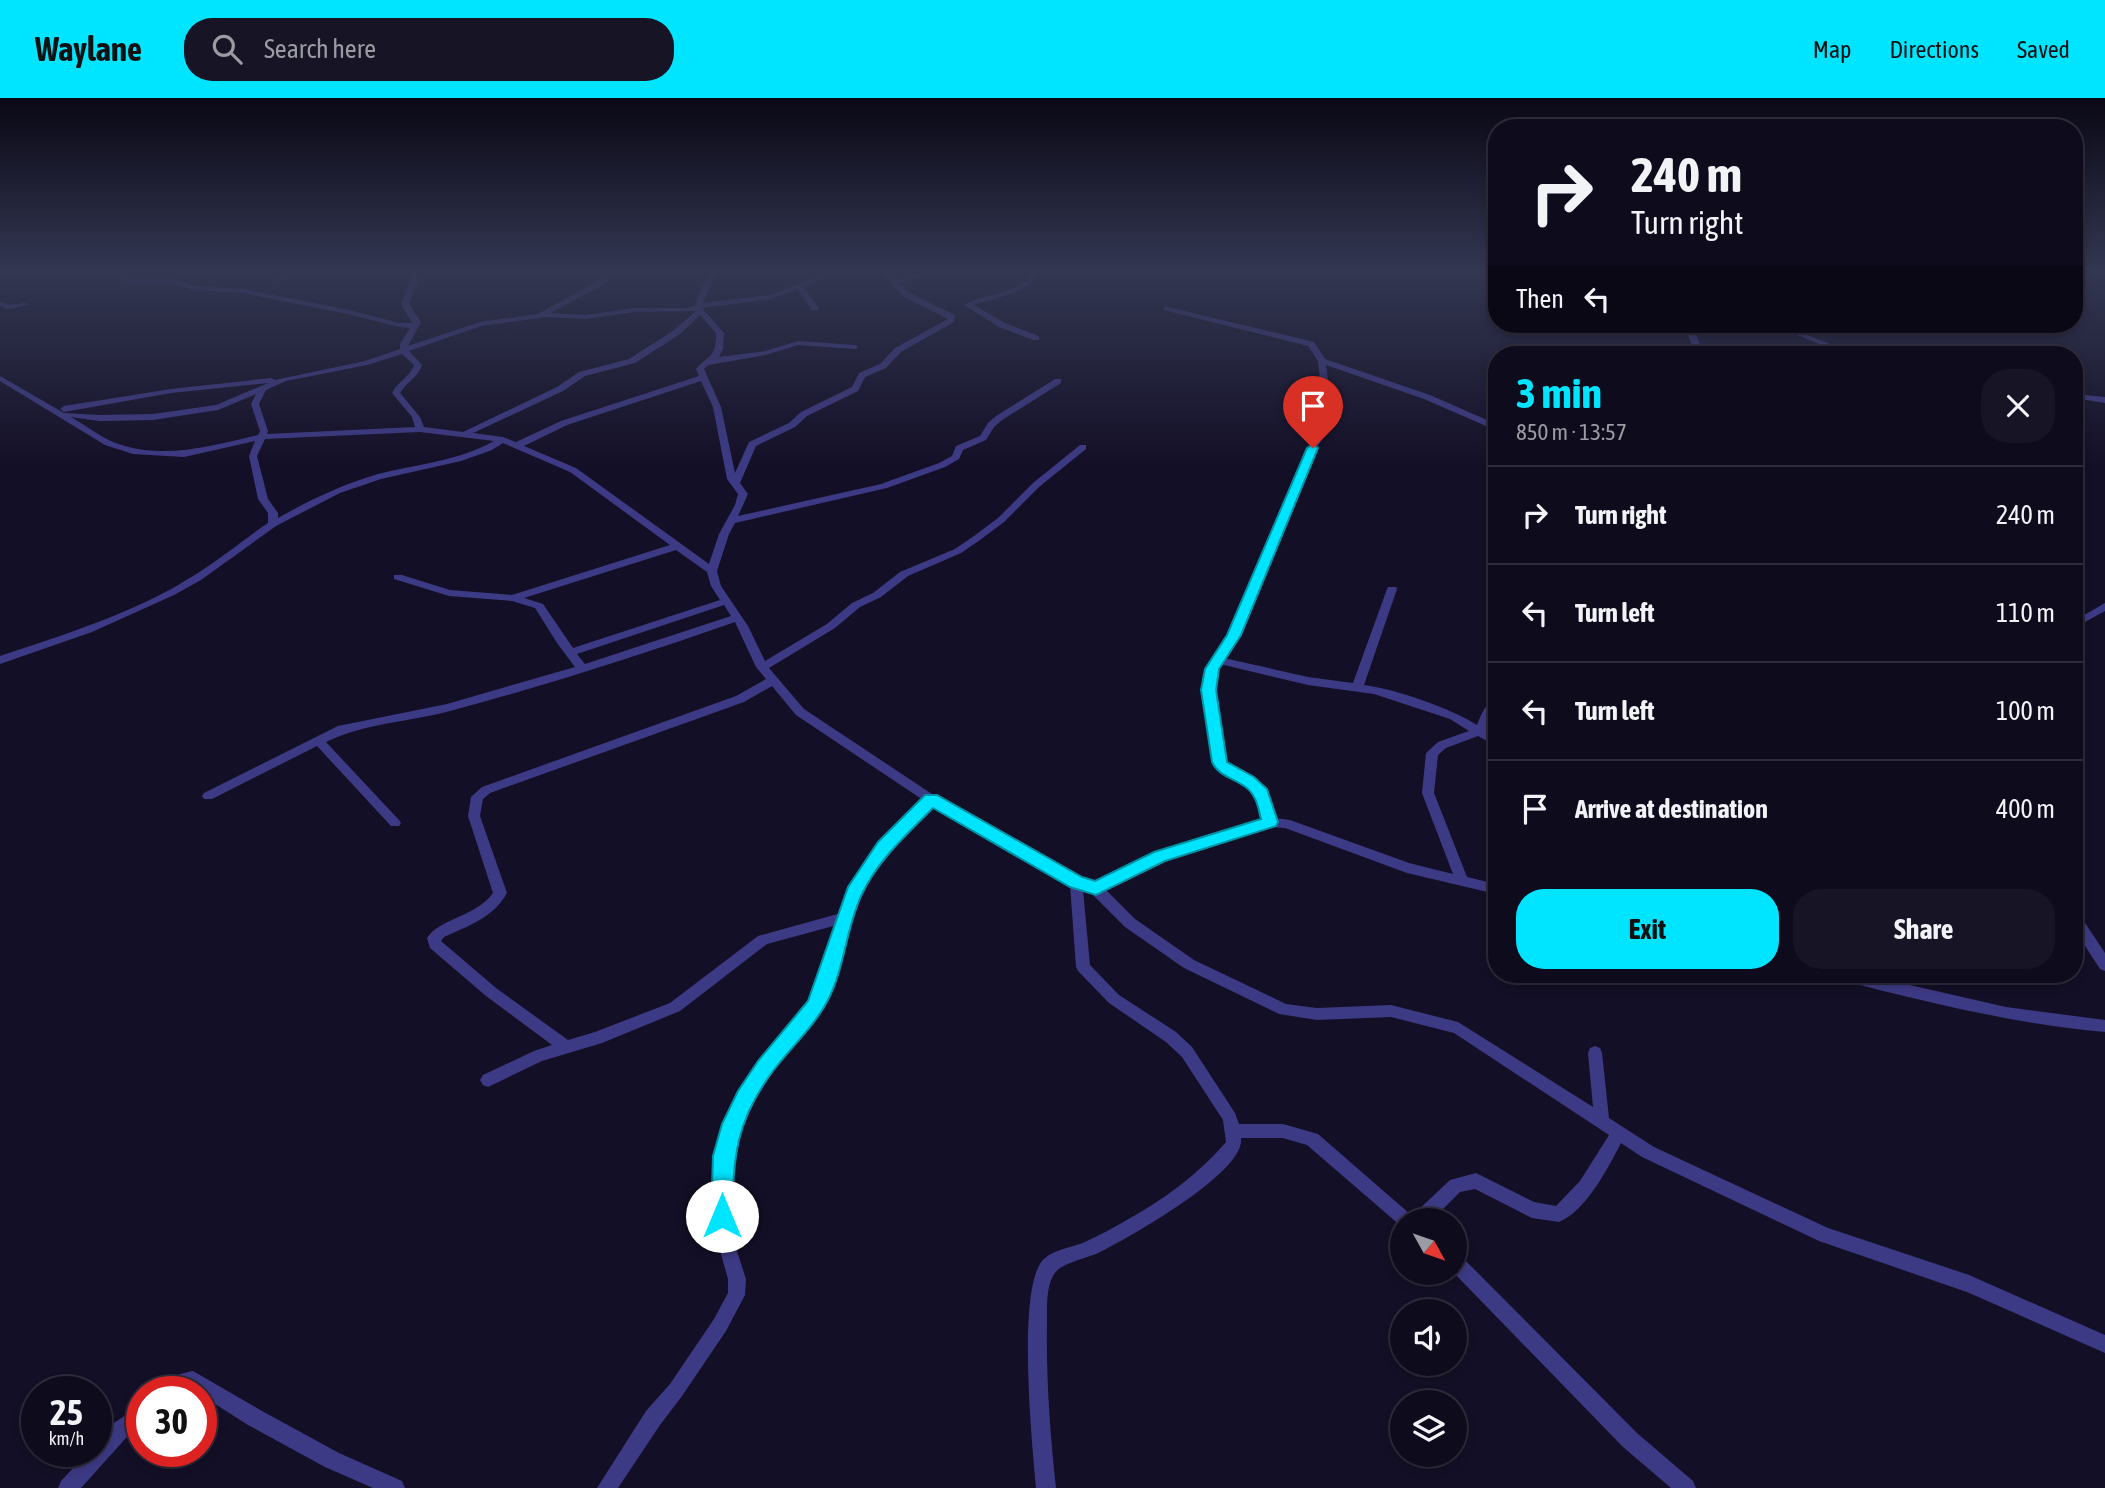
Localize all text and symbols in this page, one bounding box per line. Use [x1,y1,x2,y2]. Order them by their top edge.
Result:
search box [184,18,674,81]
text: Waylane [35,30,142,68]
icon: search [208,30,246,68]
text: Search here [264,34,376,64]
text: Map [1813,36,1851,63]
text: Directions [1889,36,1979,63]
text: Saved [2017,36,2070,63]
text: 240 m [1631,146,1742,202]
icon: right [1516,147,1607,238]
text: Turn right [1631,204,1744,241]
icon: left [1578,280,1616,318]
text: Then [1516,284,1564,314]
text: 3 min [1516,369,1602,417]
button: close [1981,369,2055,443]
pin [1283,376,1343,448]
icon: arrive [1294,387,1332,425]
text: 850 m · 13:57 [1516,419,1627,445]
icon: right [1516,496,1554,534]
text: Turn right [1575,500,1666,530]
text: 240 m [1996,500,2055,530]
icon: left [1516,594,1554,632]
text: Turn left [1575,598,1655,628]
text: 110 m [1996,598,2055,628]
icon: left [1516,692,1554,730]
text: Turn left [1575,696,1655,726]
text: 100 m [1996,696,2055,726]
icon: arrive [1516,790,1554,828]
text: Arrive at destination [1575,794,1768,824]
text: 400 m [1996,794,2055,824]
button: Exit [1516,889,1779,969]
button: Share [1793,889,2055,969]
position arrow [685,1179,759,1253]
north arrow [1390,1208,1466,1284]
map controls [1390,1208,1467,1467]
button: sound [1390,1299,1467,1376]
speed limit sign: 30 [126,1376,217,1467]
button: layers [1390,1390,1467,1467]
text: 25 [50,1392,83,1432]
text: km/h [49,1428,84,1449]

